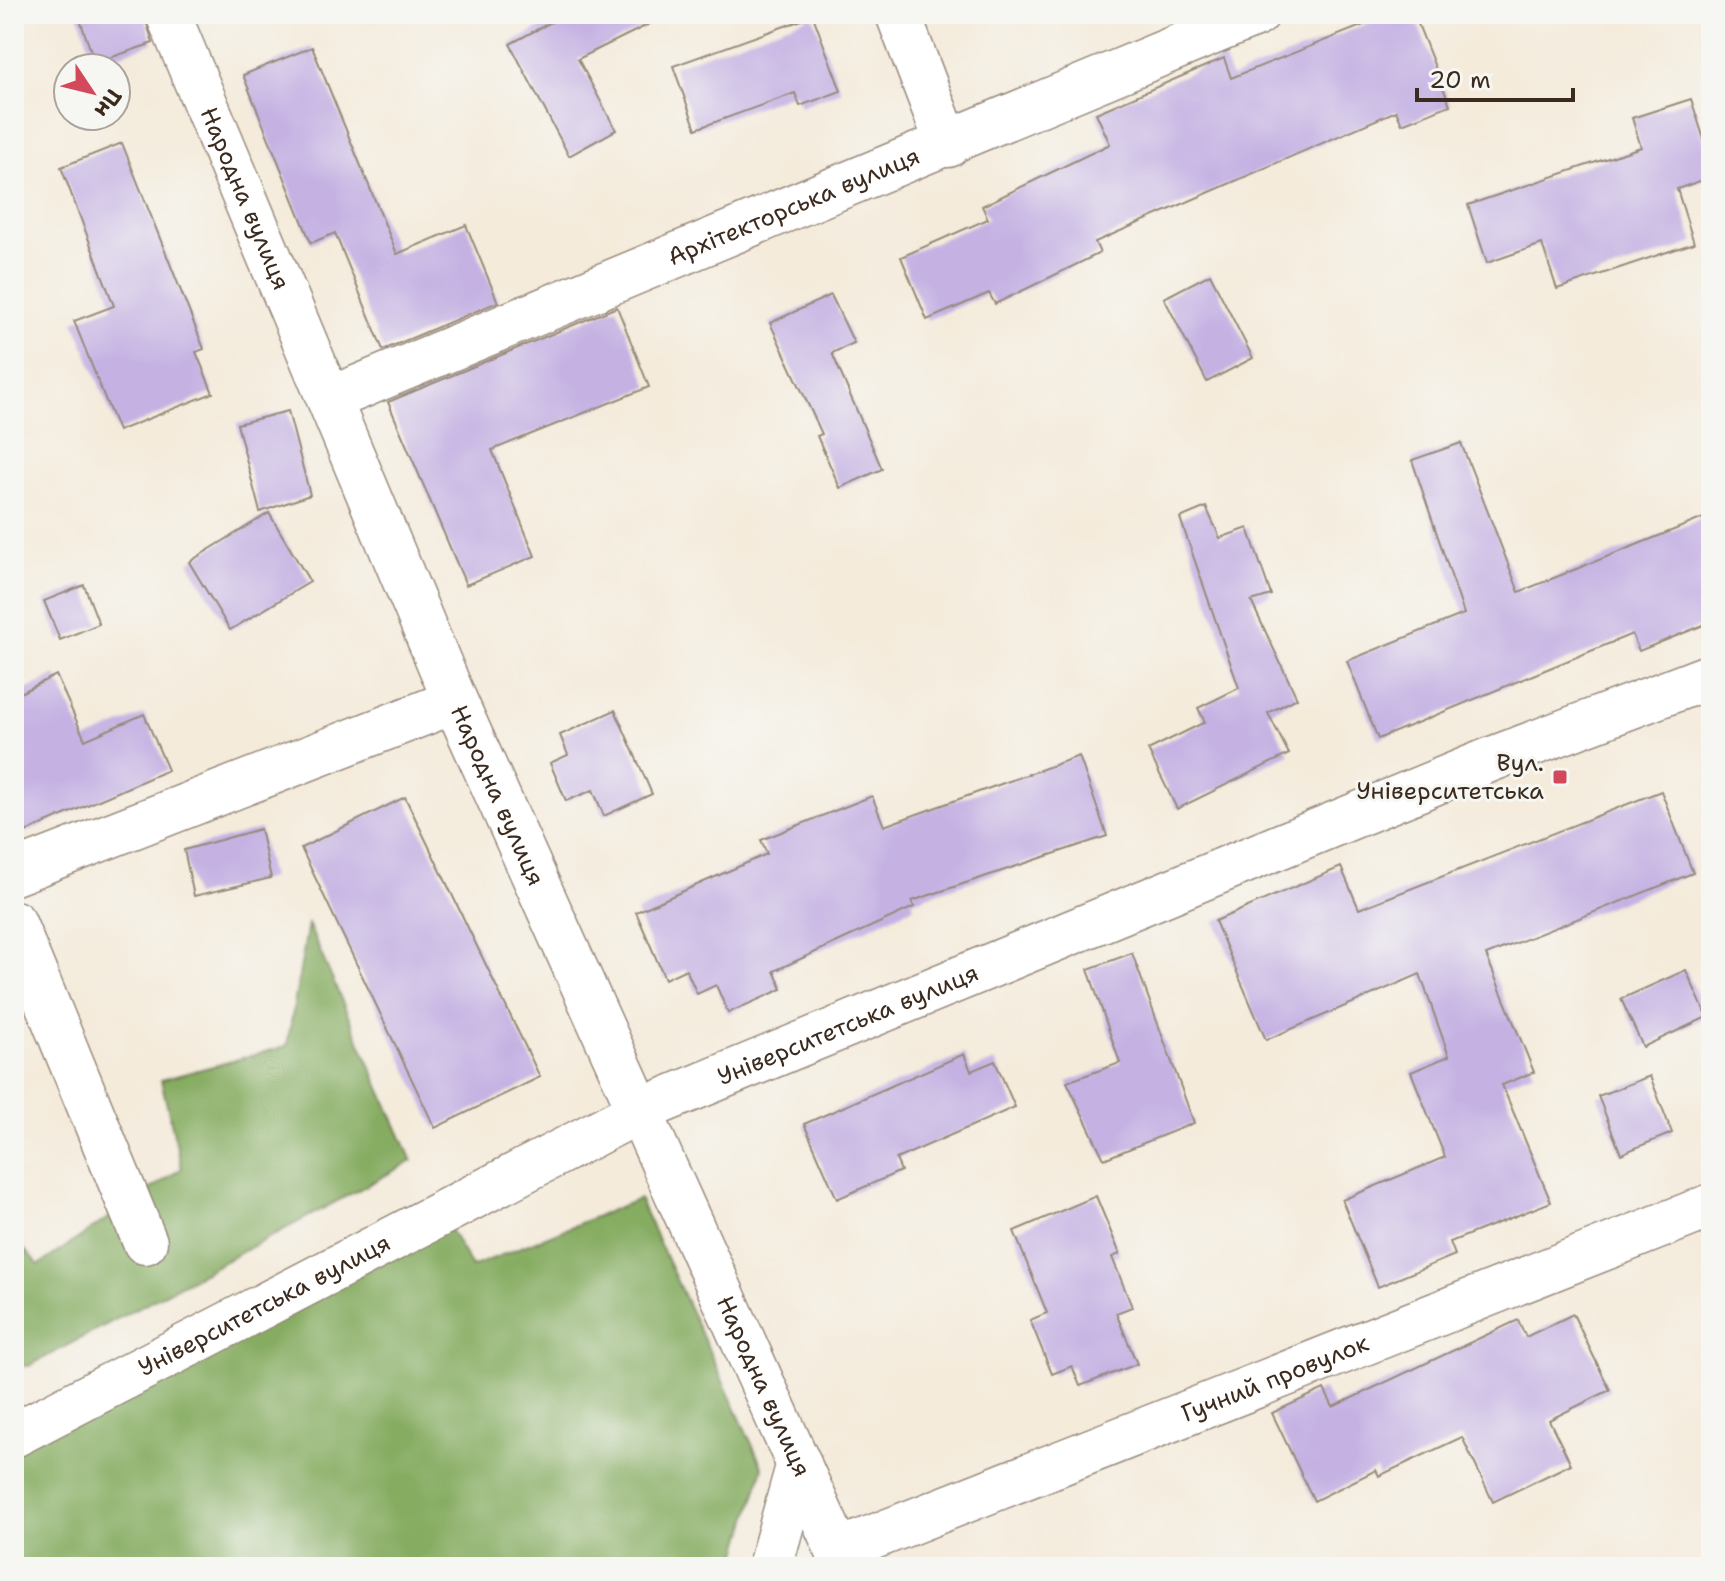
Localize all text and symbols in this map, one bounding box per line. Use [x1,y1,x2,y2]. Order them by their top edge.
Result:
north arrow [52,52,132,132]
scale bar [1417,52,1573,102]
text: 20 m [1429,64,1491,96]
text: Пн [88,83,128,123]
street label: Народна вулиця [193,102,297,295]
street label: Архітекторська вулиця [663,140,924,273]
street label: Народна вулиця [443,700,552,891]
place label: Вул. Університетська [1356,747,1544,807]
marker: Вул. Університетська [1551,768,1569,786]
street label: Університетська вулиця [712,957,983,1093]
street label: Університетська вулиця [133,1227,396,1384]
street label: Народна вулиця [709,1291,818,1482]
street label: Гучний провулок [1177,1327,1374,1430]

